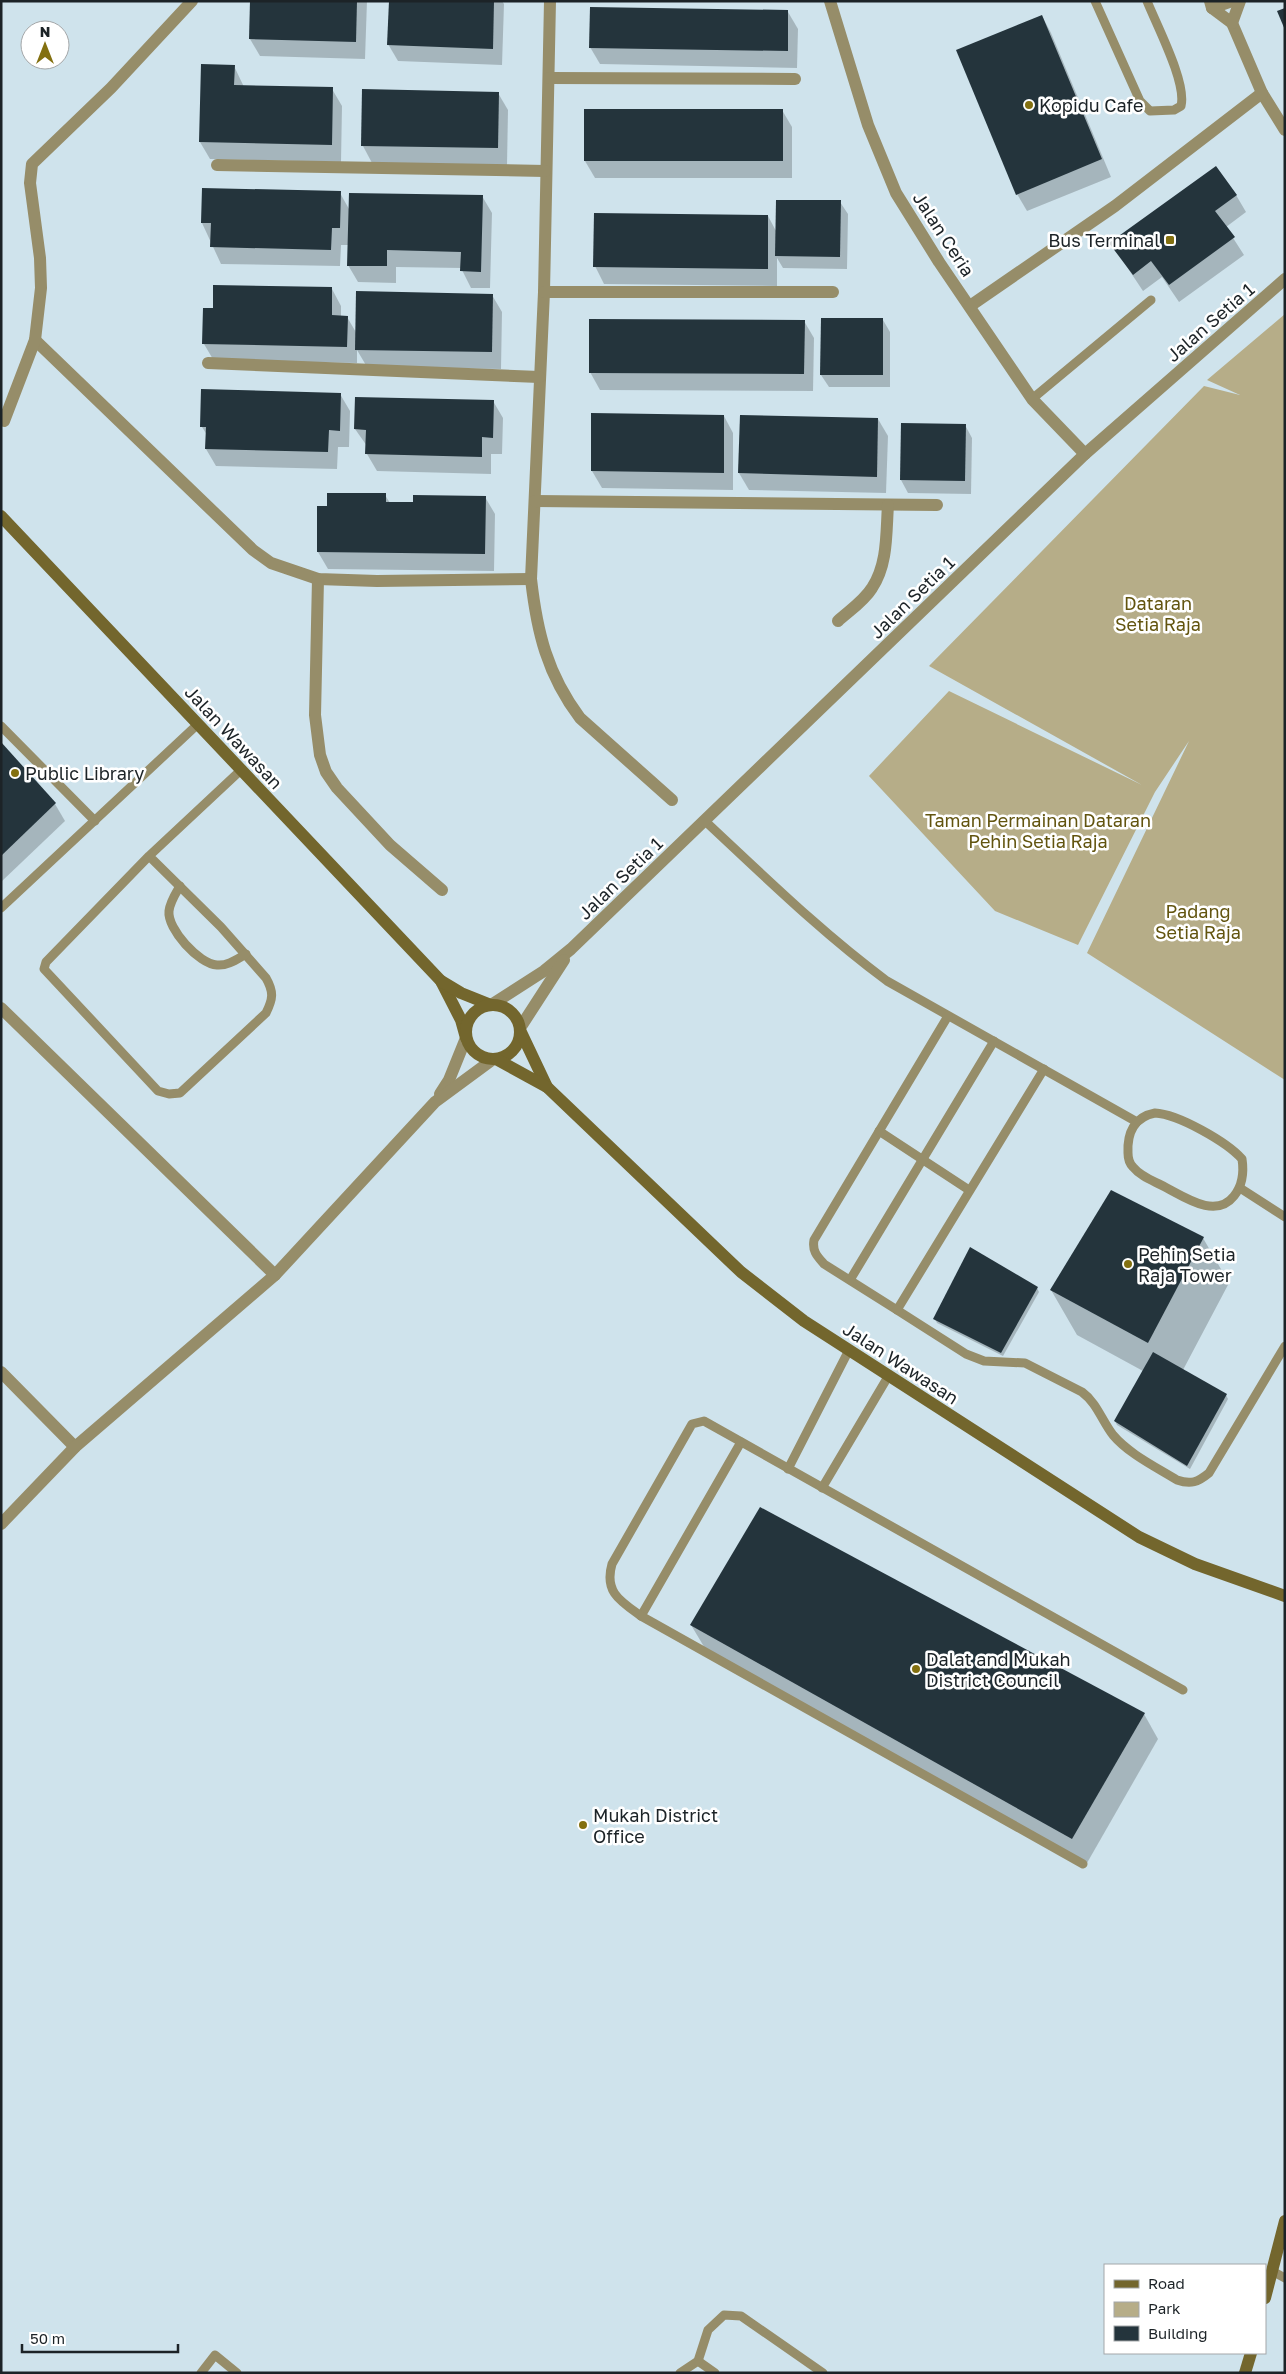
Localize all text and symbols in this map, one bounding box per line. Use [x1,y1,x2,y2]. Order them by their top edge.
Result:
north arrow [20,20,70,70]
text: N [40,23,50,40]
place label: Kopidu Cafe [1039,94,1143,116]
marker: Kopidu Cafe [1023,99,1035,111]
street label: Jalan Ceria [909,188,979,280]
place label: Bus Terminal [1048,229,1160,251]
marker: Bus Terminal [1164,234,1176,246]
street label: Jalan Setia 1 [1162,278,1259,366]
street label: Jalan Setia 1 [865,551,959,643]
park label: Dataran Setia Raja [1115,592,1201,635]
street label: Jalan Wawasan [180,681,288,793]
place label: Public Library [25,762,144,784]
marker: Public Library [9,767,21,779]
park label: Taman Permainan Dataran Pehin Setia Raja [925,809,1151,852]
street label: Jalan Setia 1 [573,832,667,924]
park label: Padang Setia Raja [1155,900,1241,943]
place label: Pehin Setia Raja Tower [1138,1243,1236,1286]
marker: Pehin Setia Raja Tower [1122,1258,1134,1270]
street label: Jalan Wawasan [839,1317,963,1409]
place label: Dalat and Mukah District Council [926,1648,1071,1691]
marker: Dalat and Mukah District Council [910,1663,922,1675]
place label: Mukah District Office [593,1804,718,1847]
marker: Mukah District Office [577,1819,589,1831]
legend [1104,2264,1266,2354]
text: Road [1148,2274,1185,2292]
text: Park [1148,2299,1181,2317]
scale bar [22,2322,179,2354]
text: Building [1148,2324,1208,2342]
text: 50 m [30,2329,65,2347]

